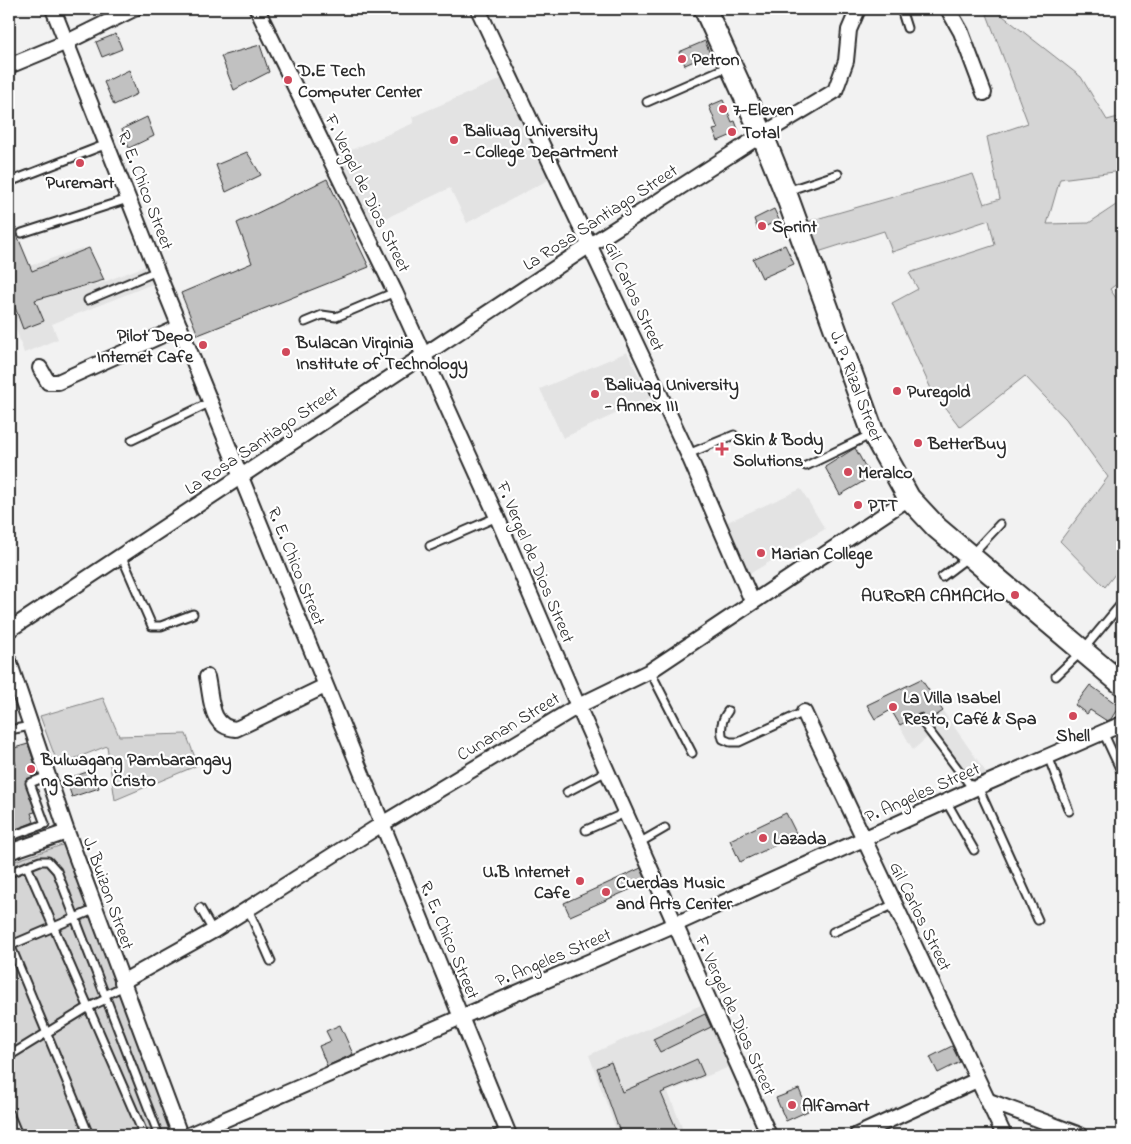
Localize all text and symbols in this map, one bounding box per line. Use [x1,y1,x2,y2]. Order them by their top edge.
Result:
place label: Petron [692,48,739,74]
marker: Petron [676,53,688,65]
place label: D.E Tech Computer Center [297,59,422,106]
marker: D.E Tech Computer Center [282,74,294,86]
place label: 7-Eleven [733,98,794,124]
marker: 7-Eleven [717,103,729,115]
street label: F. Vergel de Dios Street [315,109,416,278]
place label: Baliuag University - College Department [463,119,619,167]
place label: Total [742,121,780,147]
marker: Total [726,126,738,138]
street label: R. E. Chico Street [109,127,179,254]
marker: Baliuag University - College Department [448,134,460,146]
marker: Puremart [74,157,86,169]
street label: La Rosa Santiago Street [519,159,684,279]
place label: Puremart [46,171,115,197]
place label: Sprint [772,215,818,241]
marker: Sprint [756,220,768,232]
street label: Gil Carlos Street [596,238,670,356]
place label: Pilot Depo Internet Cafe [97,324,194,371]
street label: J. P. Rizal Street [822,327,888,446]
place label: Bulacan Virginia Institute of Technology [295,331,468,379]
marker: Pilot Depo Internet Cafe [197,339,209,351]
marker: Bulacan Virginia Institute of Technology [280,346,292,358]
place label: Baliuag University - Annex III [604,373,739,420]
place label: Puregold [907,380,971,407]
street label: La Rosa Santiago Street [180,381,345,504]
marker: Puregold [891,385,903,397]
marker: Baliuag University - Annex III [589,388,601,400]
place label: Skin & Body Solutions [733,428,823,475]
place label: BetterBuy [927,432,1006,459]
marker: BetterBuy [912,437,924,449]
marker: Skin & Body Solutions [715,442,729,456]
place label: Meralco [858,461,913,487]
marker: Meralco [842,466,854,478]
street label: F. Vergel de Dios Street [487,477,580,648]
place label: PTT [868,494,899,520]
marker: PTT [852,499,864,511]
street label: R. E. Chico Street [259,503,331,630]
place label: Marian College [771,542,873,569]
marker: Marian College [755,547,767,559]
place label: AURORA CAMACHO [861,584,1005,610]
marker: AURORA CAMACHO [1009,589,1021,601]
place label: La Villa Isabel Resto, Café & Spa [903,686,1037,733]
street label: Cunanan Street [453,687,565,769]
marker: La Villa Isabel Resto, Café & Spa [887,701,899,713]
marker: Shell [1067,710,1079,722]
place label: Shell [1056,724,1090,750]
place label: Bulwagang Pambarangay ng Santo Cristo [40,748,231,796]
street label: P. Angeles Street [861,757,985,832]
marker: Bulwagang Pambarangay ng Santo Cristo [25,763,37,775]
place label: Lazada [773,827,827,853]
marker: Lazada [757,832,769,844]
street label: J. Buizon Street [75,834,140,954]
street label: Gil Carlos Street [882,858,957,976]
place label: U.B Internet Cafe [483,860,571,907]
place label: Cuerdas Music and Arts Center [616,871,733,918]
marker: U.B Internet Cafe [574,875,586,887]
street label: R. E. Chico Street [412,878,485,1004]
marker: Cuerdas Music and Arts Center [600,886,612,898]
street label: P. Angeles Street [492,923,616,996]
street label: F. Vergel de Dios Street [686,931,781,1101]
place label: Alfamart [802,1094,870,1120]
marker: Alfamart [786,1099,798,1111]

